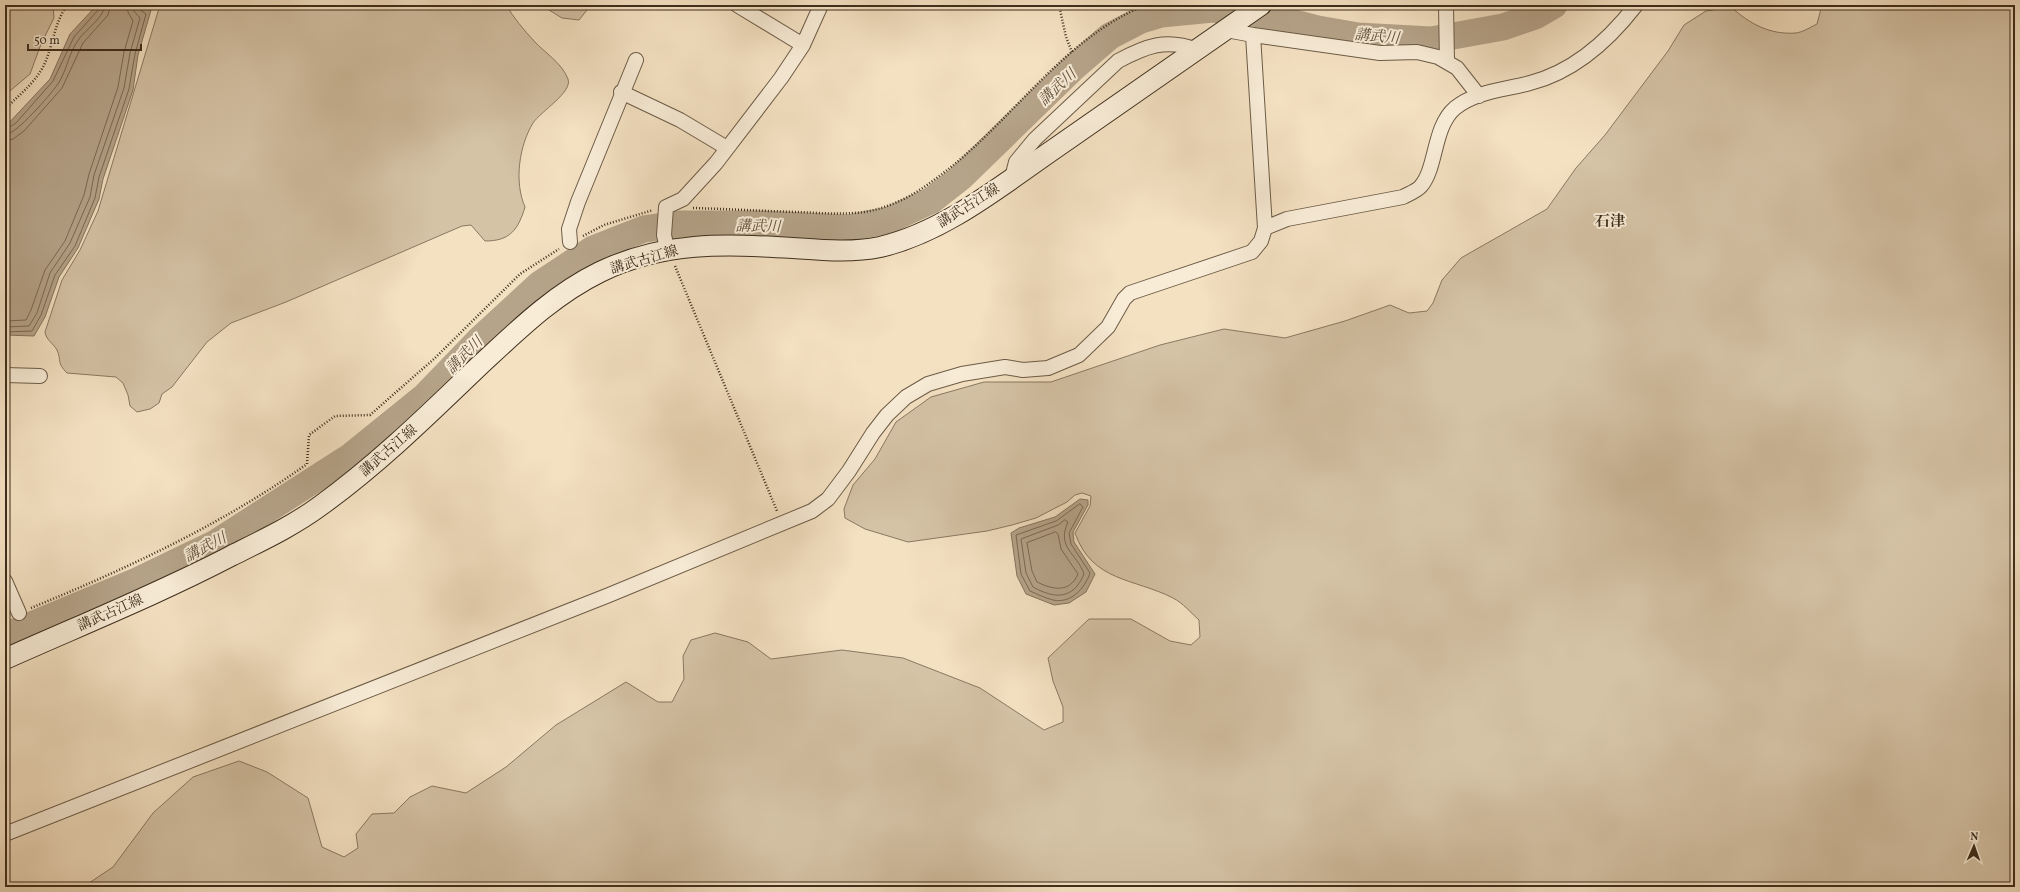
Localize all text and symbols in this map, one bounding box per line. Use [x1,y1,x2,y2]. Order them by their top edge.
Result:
water label: 講武川 [1354,25,1402,50]
scale bar [28,26,141,52]
text: 50 m [34,33,60,49]
water label: 講武川 [1034,64,1083,111]
street label: 講武古江線 [934,180,1004,233]
district label: 石津 [1595,212,1625,233]
water label: 講武川 [735,217,783,238]
street label: 講武古江線 [608,242,681,279]
water label: 講武川 [442,331,490,379]
street label: 講武古江線 [356,421,422,481]
water label: 講武川 [181,528,232,568]
street label: 講武古江線 [75,590,146,636]
north arrow [1954,826,1994,866]
text: N [1970,830,1979,845]

